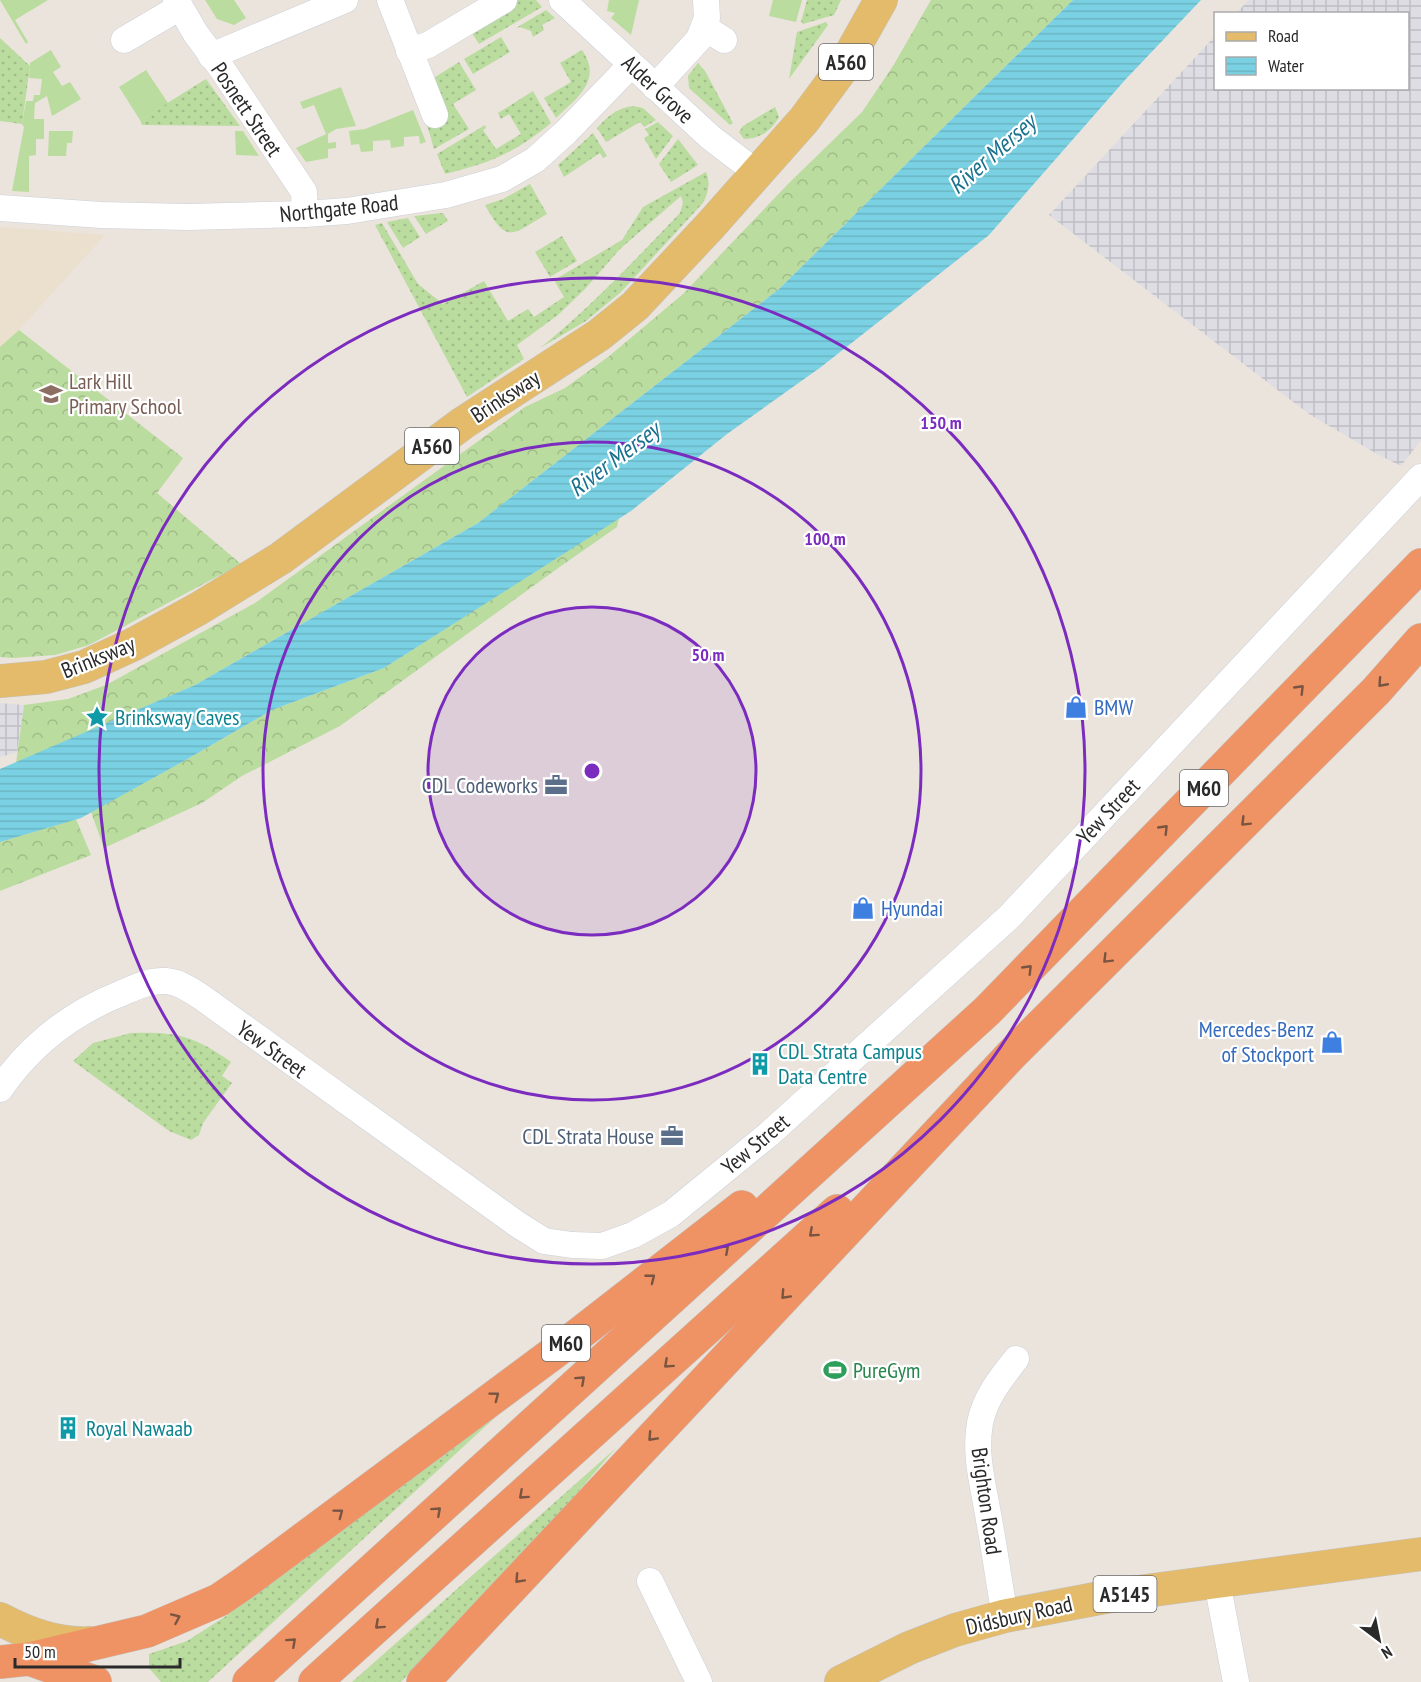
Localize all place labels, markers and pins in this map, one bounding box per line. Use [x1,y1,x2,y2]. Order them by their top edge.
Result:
place label: Lark Hill Primary School [69,367,183,420]
school or university icon: Lark Hill Primary School [38,381,64,407]
place label: BMW [1094,693,1133,721]
shop icon: BMW [1063,694,1089,720]
place label: Brinksway Caves [115,703,240,731]
place icon: Brinksway Caves [84,704,110,730]
centre of rings [582,761,602,781]
place label: CDL Codeworks [422,771,538,799]
office icon: CDL Codeworks [543,772,569,798]
place label: Hyundai [881,894,943,922]
shop icon: Hyundai [850,895,876,921]
place label: Mercedes-Benz of Stockport [1199,1015,1314,1068]
shop icon: Mercedes-Benz of Stockport [1319,1029,1345,1055]
place label: CDL Strata Campus Data Centre [778,1037,922,1090]
building icon: CDL Strata Campus Data Centre [747,1051,773,1077]
place label: CDL Strata House [522,1122,654,1150]
office icon: CDL Strata House [659,1123,685,1149]
place label: PureGym [853,1356,920,1384]
sports icon: PureGym [822,1357,848,1383]
place label: Royal Nawaab [86,1414,193,1442]
building icon: Royal Nawaab [55,1415,81,1441]

